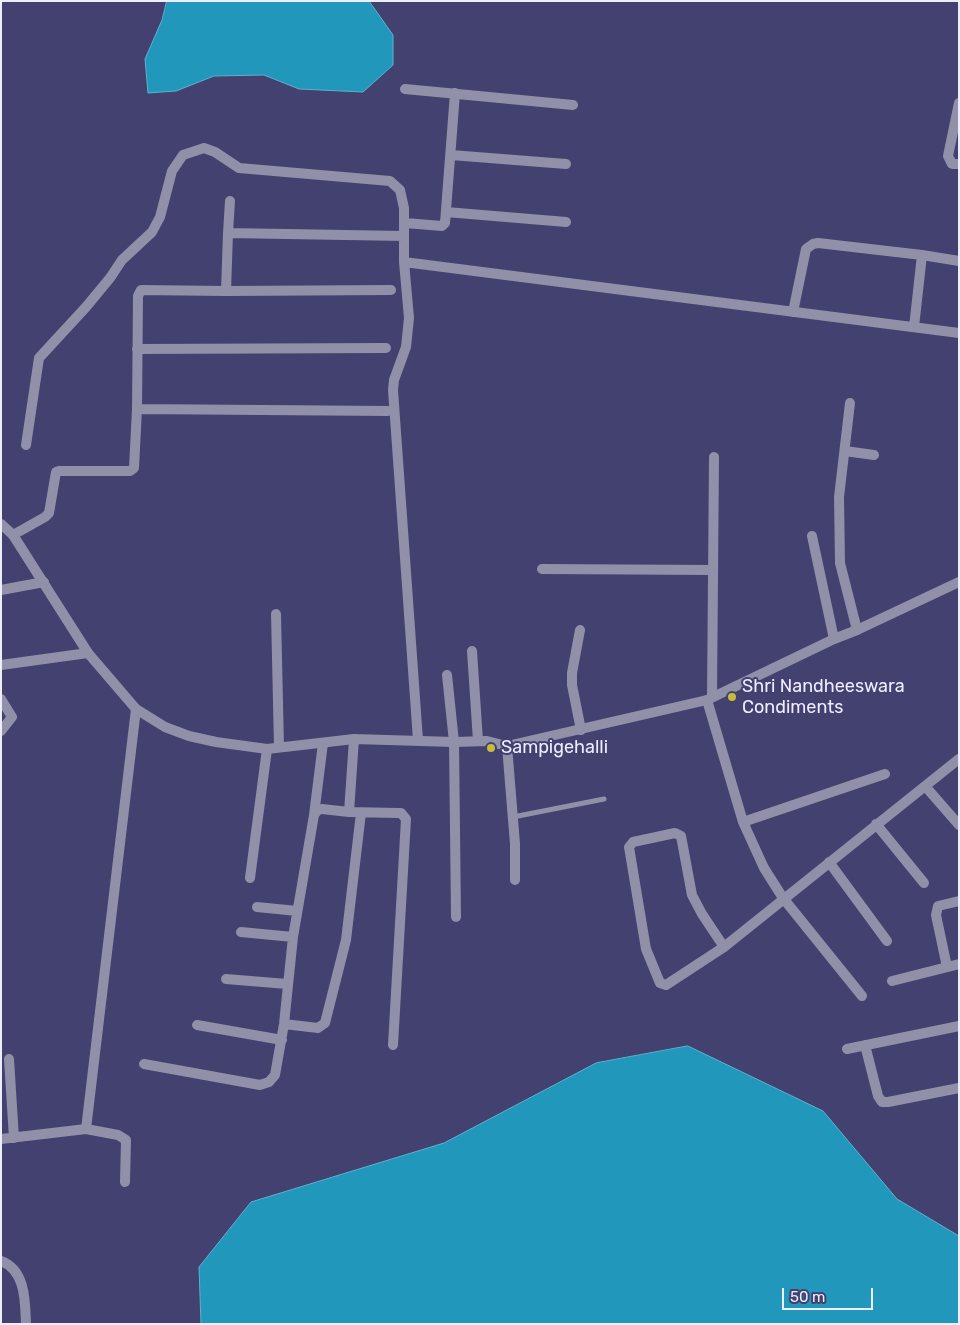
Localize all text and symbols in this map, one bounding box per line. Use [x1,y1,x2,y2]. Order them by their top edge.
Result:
place label: Shri Nandheeswara Condiments [742,676,905,719]
marker: Shri Nandheeswara Condiments [726,691,738,703]
place label: Sampigehalli [501,737,608,759]
marker: Sampigehalli [485,742,497,754]
scale bar [785,1278,876,1310]
text: 50 m [790,1288,825,1306]

